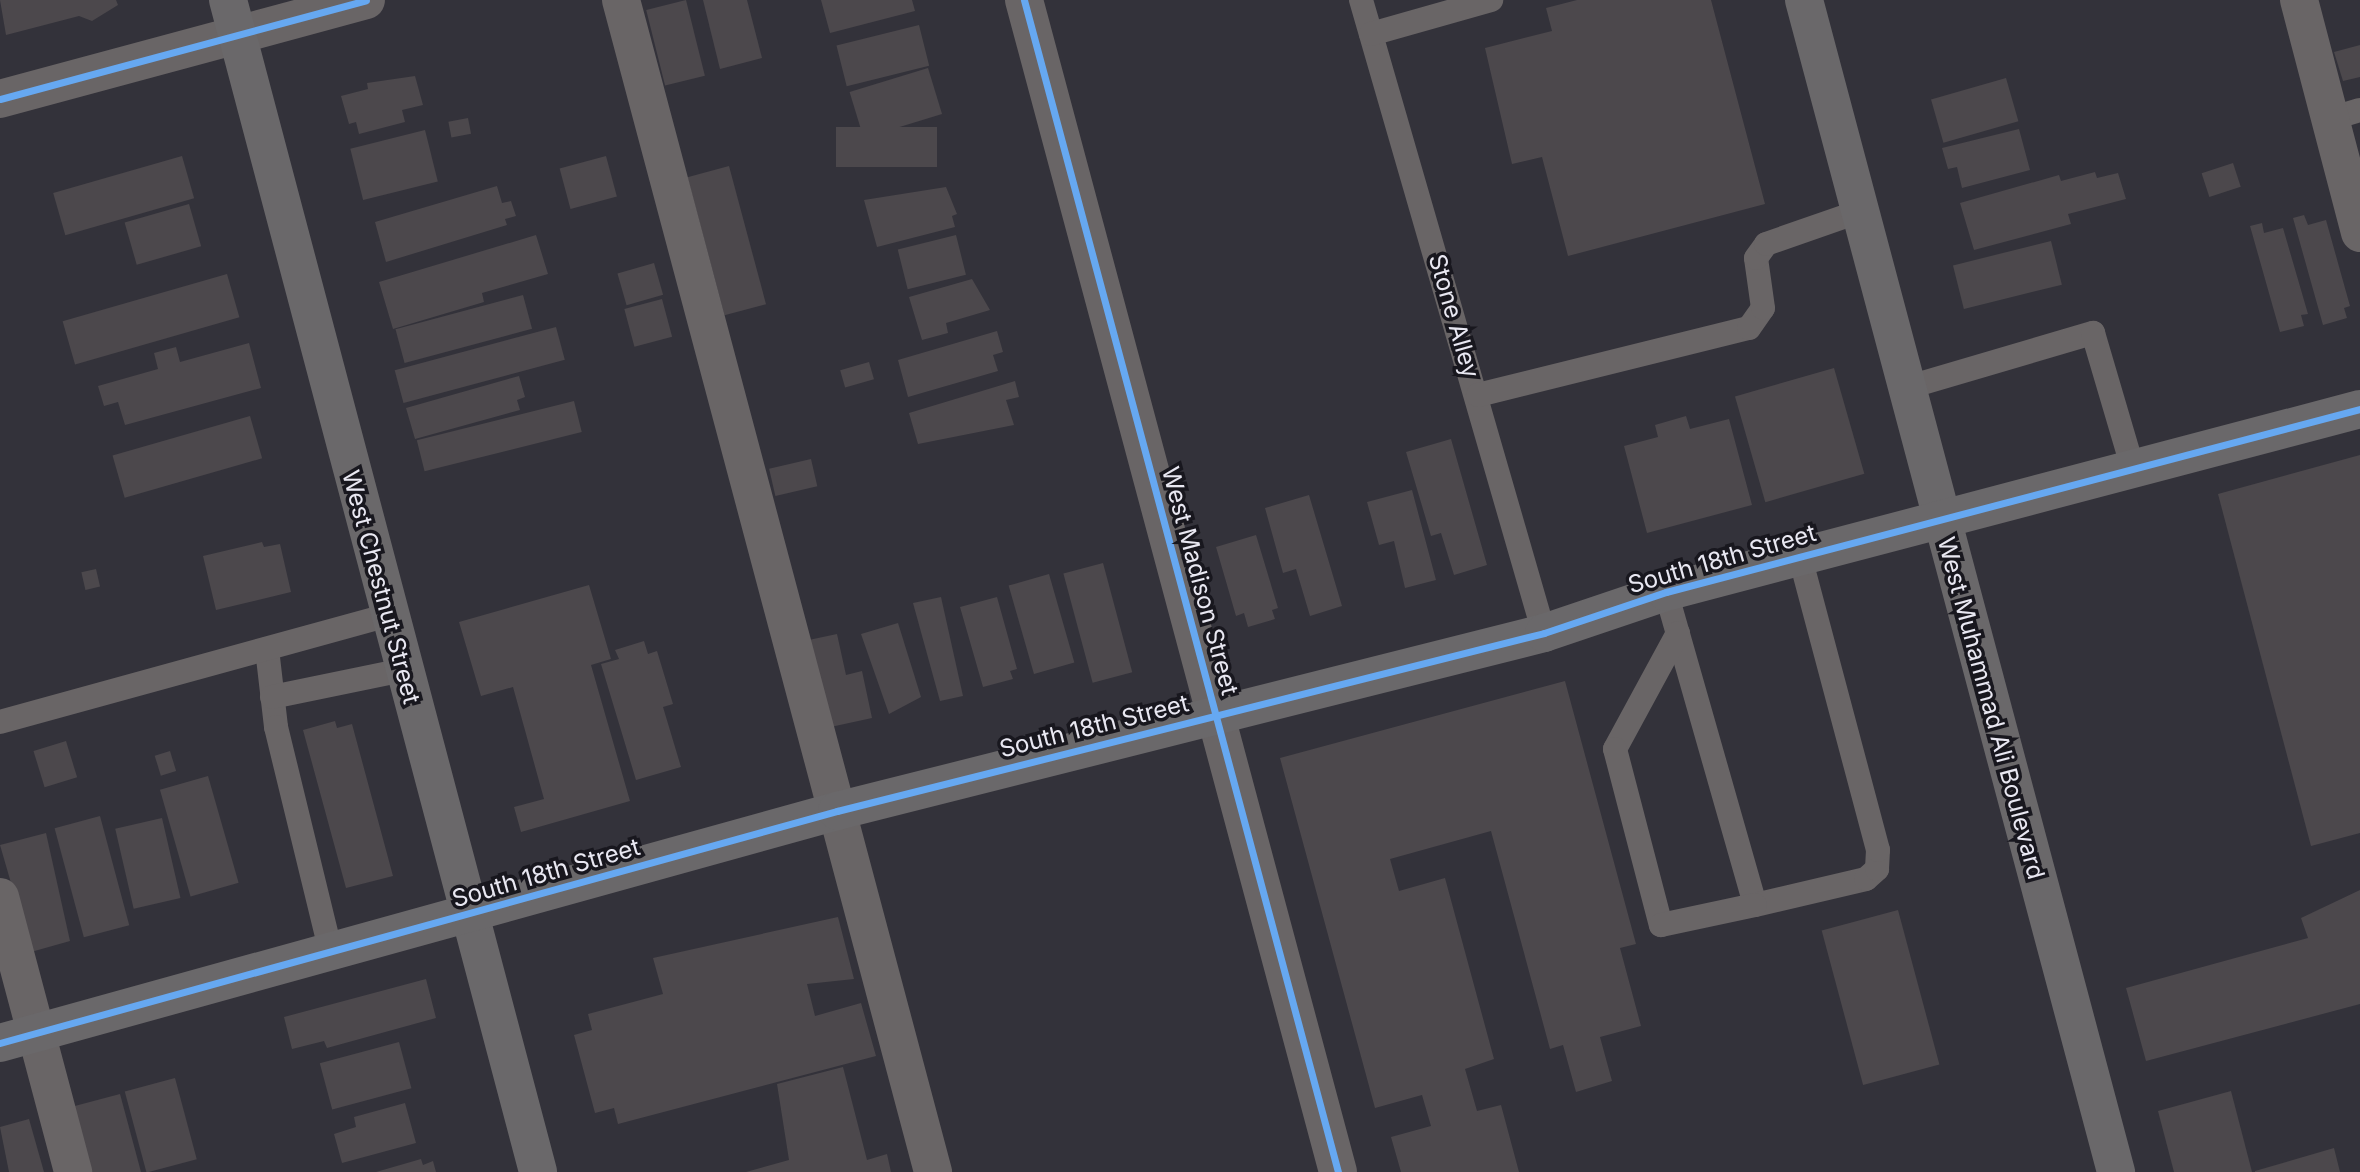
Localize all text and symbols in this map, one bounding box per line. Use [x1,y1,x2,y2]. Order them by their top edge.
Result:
street label: Stone Alley [1423,251,1485,381]
street label: West Madison Street [1156,464,1244,698]
street label: West Chestnut Street [336,467,426,707]
street label: South 18th Street [1625,518,1819,600]
street label: West Muhammad Ali Boulevard [1931,534,2051,882]
street label: South 18th Street [996,689,1192,763]
street label: South 18th Street [449,832,643,914]

